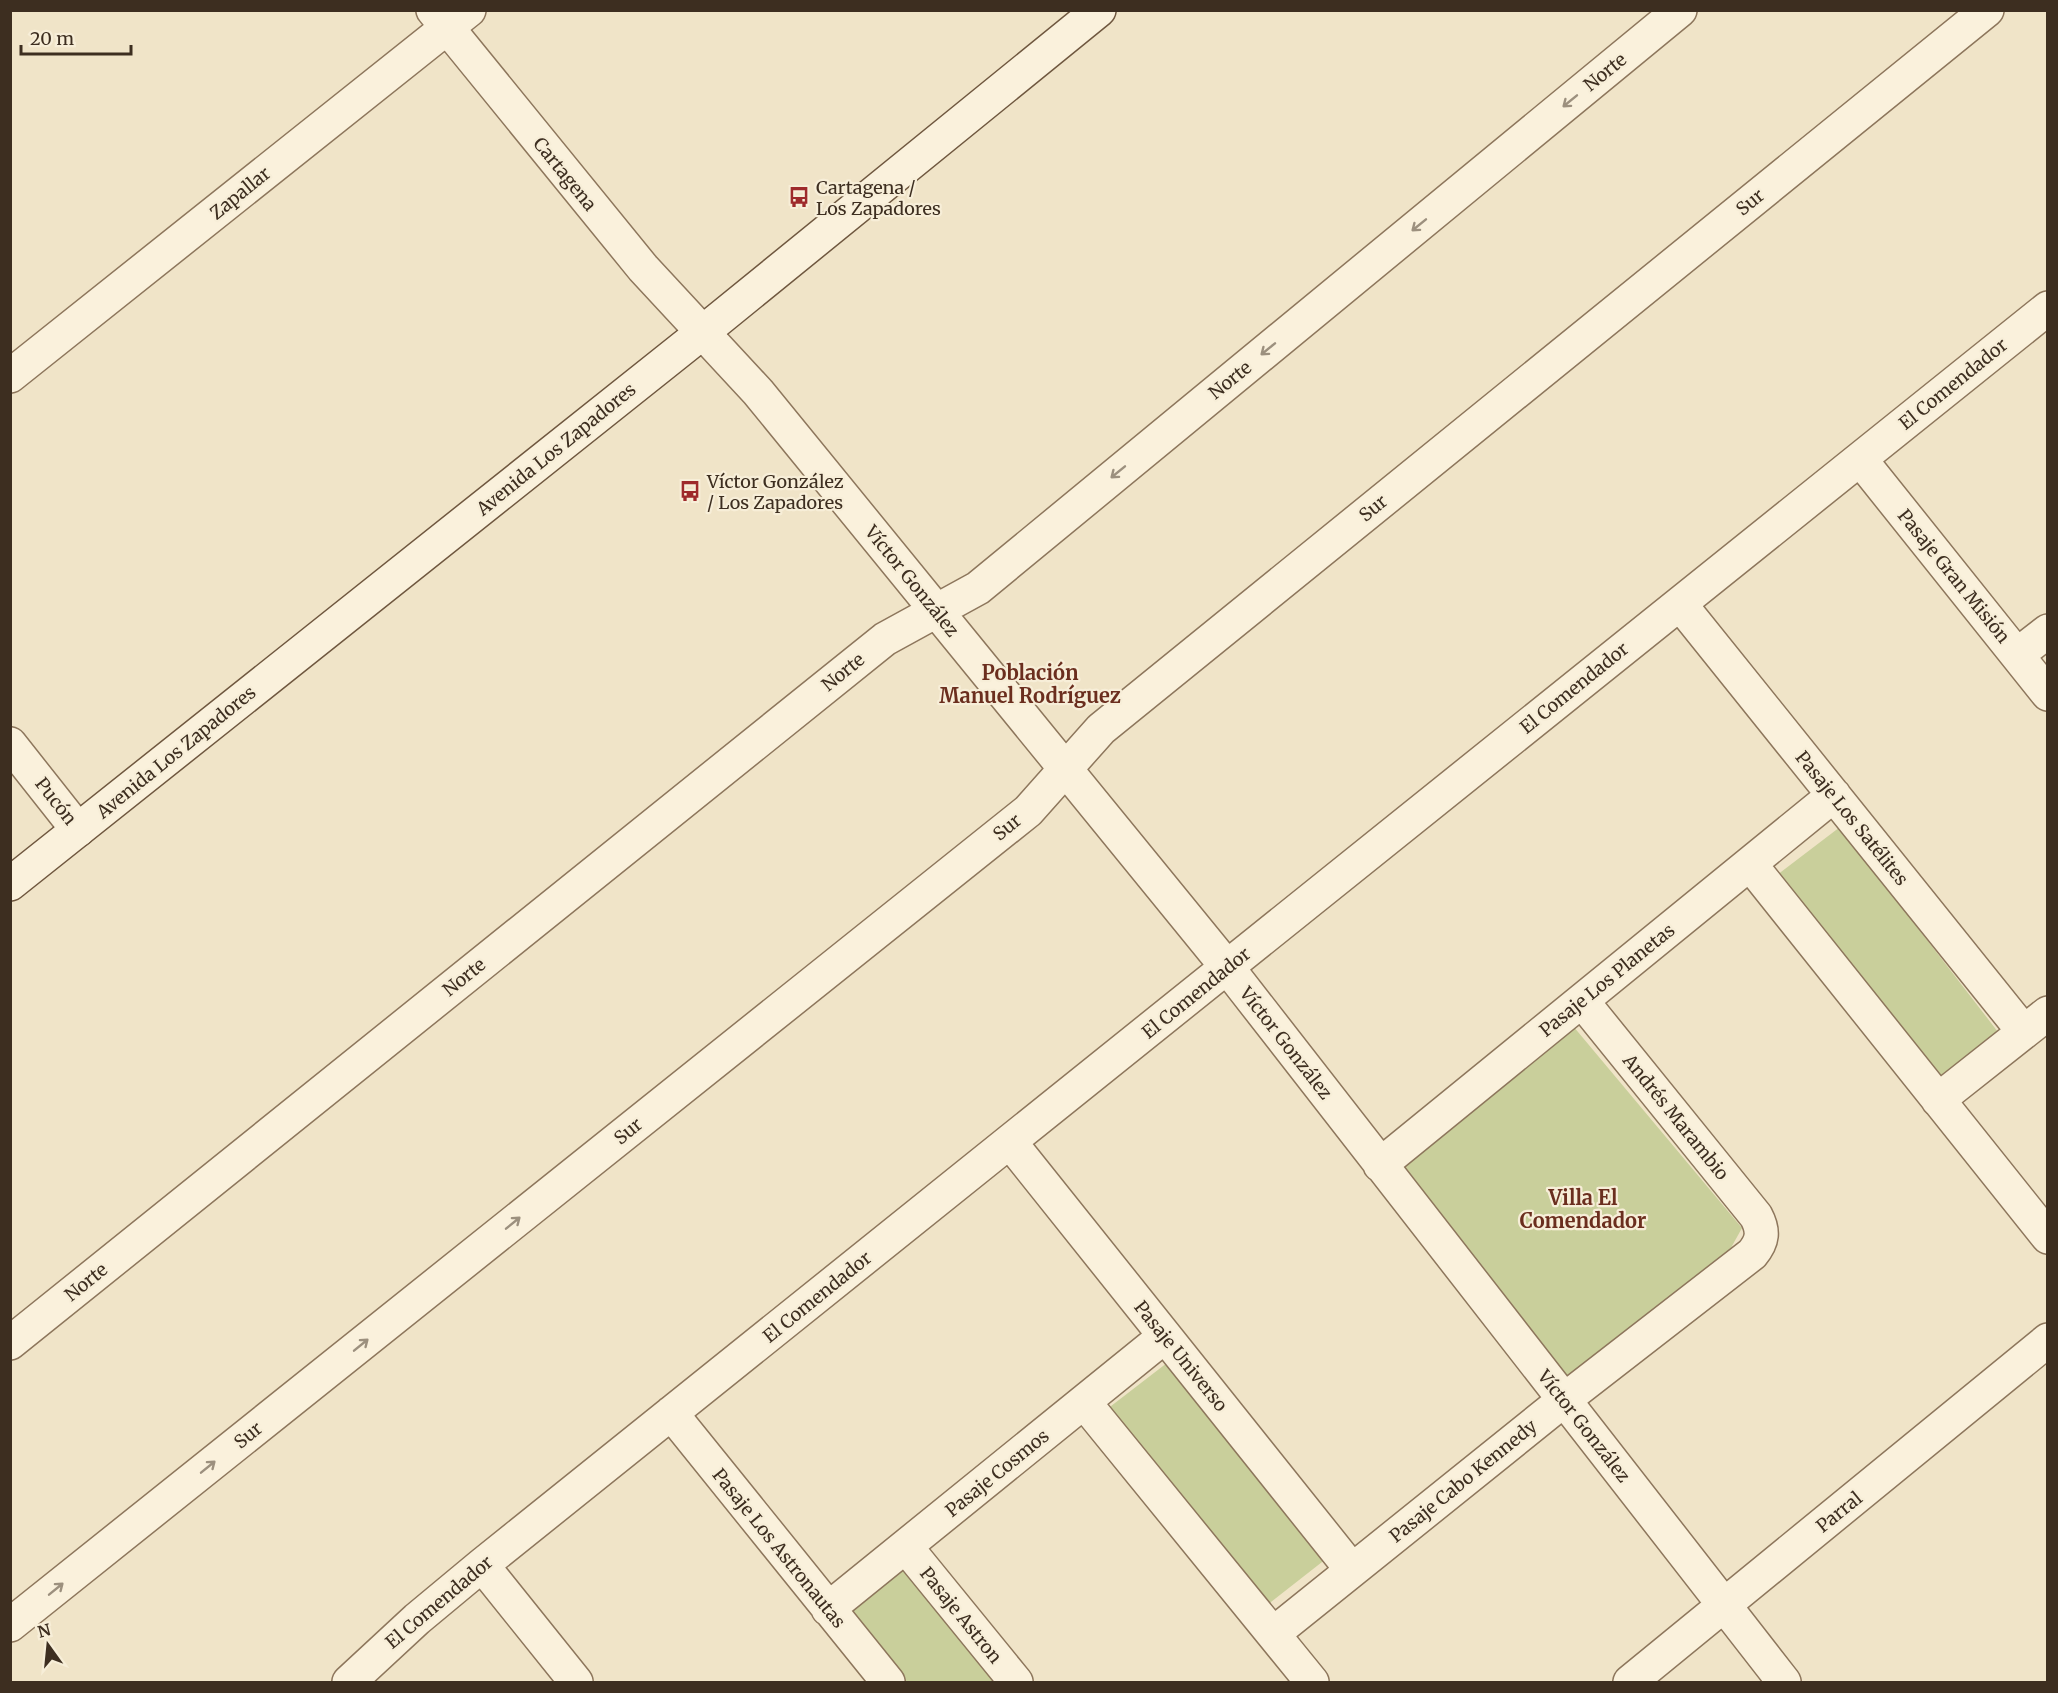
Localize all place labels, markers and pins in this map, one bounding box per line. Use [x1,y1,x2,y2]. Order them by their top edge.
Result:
place label: Cartagena / Los Zapadores [816,176,941,220]
bus stop icon: Cartagena / Los Zapadores [787,185,811,209]
place label: Víctor González / Los Zapadores [706,470,844,514]
bus stop icon: Víctor González / Los Zapadores [678,479,702,503]

